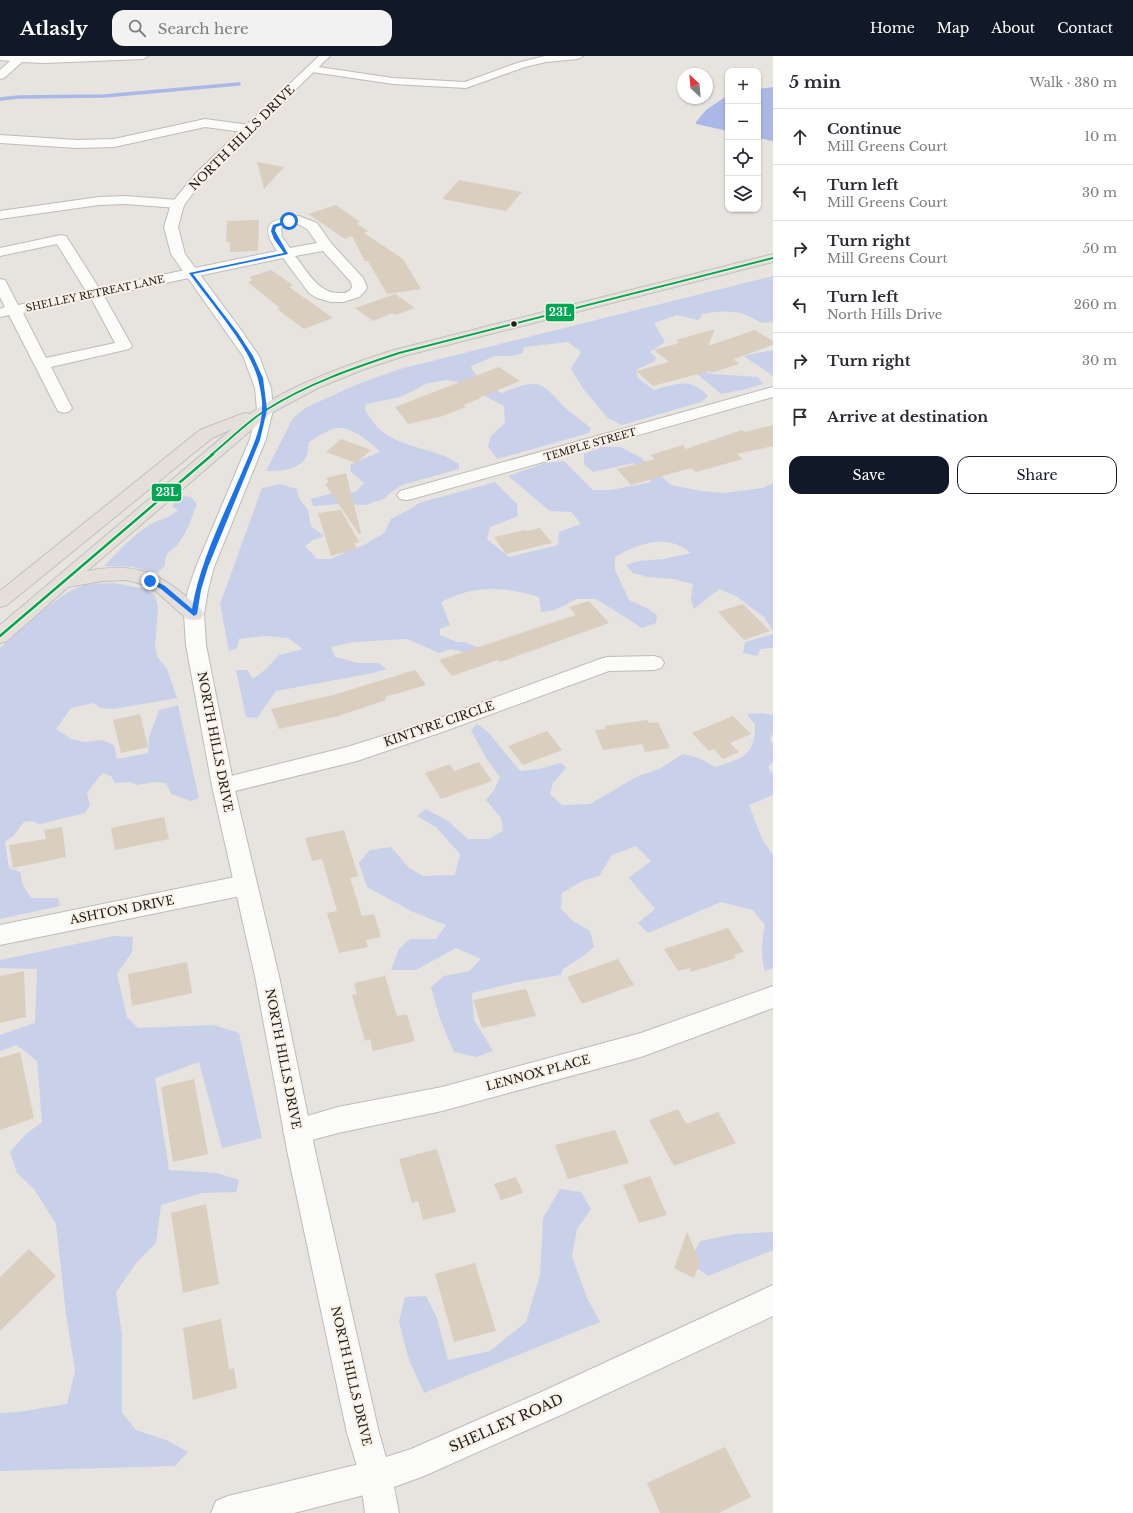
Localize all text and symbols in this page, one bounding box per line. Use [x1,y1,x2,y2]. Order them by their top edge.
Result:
search box [112,10,392,46]
text: Atlasly [20,17,88,40]
icon: search [126,17,148,39]
text: Search here [158,19,249,38]
text: Home [870,19,915,37]
text: Map [937,19,969,37]
text: About [991,19,1035,37]
text: Contact [1057,19,1113,37]
north arrow [677,68,713,104]
map controls [725,68,761,212]
button: + [725,68,761,104]
text: 5 min [789,72,841,93]
text: Walk · 380 m [1030,74,1117,91]
street label: NORTH HILLS DRIVE [186,82,298,193]
button: − [725,104,761,140]
text: Continue [827,119,902,138]
icon: ahead [789,126,811,148]
text: 10 m [1084,128,1117,145]
text: Mill Greens Court [827,138,947,155]
button: locate [725,140,761,176]
text: Turn left [827,175,898,194]
button: layers [725,176,761,212]
icon: left [789,182,811,204]
text: 30 m [1082,184,1117,201]
text: Mill Greens Court [827,194,947,211]
route start [280,212,298,230]
text: Turn right [827,231,910,250]
icon: right [789,238,811,260]
text: 50 m [1083,240,1117,257]
text: Mill Greens Court [827,250,947,267]
street label: SHELLEY RETREAT LANE [24,272,166,315]
text: Turn left [827,287,898,306]
icon: left [789,294,811,316]
text: 260 m [1074,296,1117,313]
line badge: 23L [545,303,575,322]
text: 23L [549,305,572,319]
text: North Hills Drive [827,306,942,323]
unlabelled marker [509,319,519,329]
icon: right [789,350,811,372]
text: Turn right [827,351,910,370]
text: 30 m [1082,352,1117,369]
icon: arrive [789,406,811,428]
text: Arrive at destination [827,407,988,426]
street label: TEMPLE STREET [543,425,638,464]
button: Save [789,456,949,494]
button: Share [957,456,1117,494]
line badge: 23L [151,483,182,502]
text: 23L [156,485,179,499]
route end [141,572,159,590]
street label: NORTH HILLS DRIVE [194,670,237,814]
street label: KINTYRE CIRCLE [381,697,496,750]
street label: ASHTON DRIVE [67,892,176,927]
street label: NORTH HILLS DRIVE [262,987,305,1131]
street label: LENNOX PLACE [484,1051,592,1094]
street label: NORTH HILLS DRIVE [328,1305,375,1447]
street label: SHELLEY ROAD [446,1390,566,1456]

